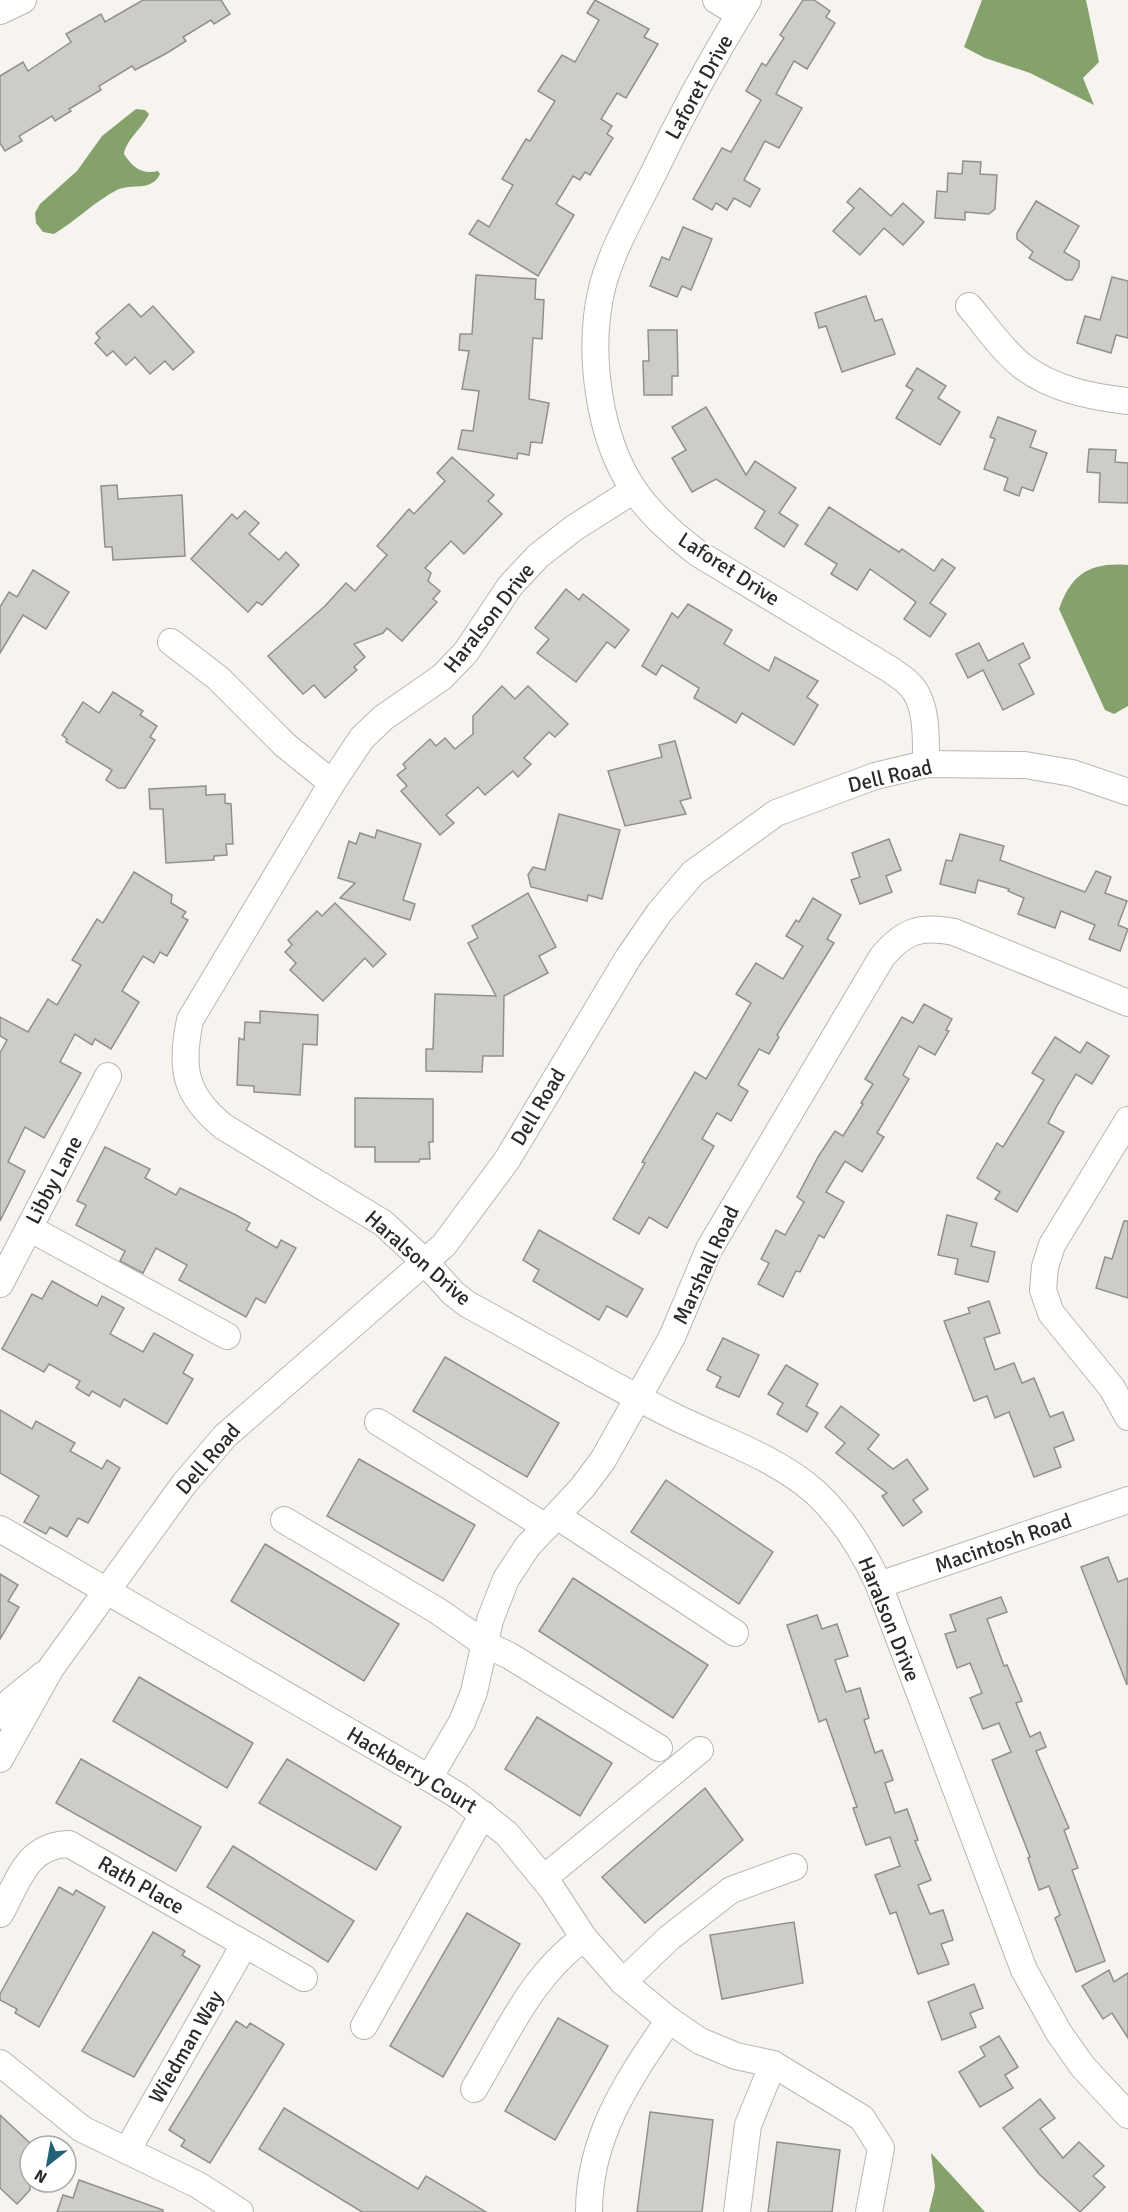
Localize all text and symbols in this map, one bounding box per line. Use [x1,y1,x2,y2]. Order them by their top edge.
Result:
street label: Laforet Drive [660,30,738,144]
street label: Laforet Drive [673,527,785,611]
street label: Haralson Drive [438,558,540,678]
street label: Dell Road [845,754,935,798]
street label: Dell Road [505,1064,571,1150]
street label: Libby Lane [20,1131,88,1229]
street label: Marshall Road [667,1201,745,1329]
street label: Haralson Drive [360,1205,476,1311]
street label: Dell Road [170,1418,246,1500]
street label: Macintosh Road [931,1507,1075,1579]
street label: Haralson Drive [852,1553,926,1685]
street label: Hackberry Court [342,1721,482,1819]
street label: Rath Place [93,1850,189,1920]
street label: Wiedman Way [143,1986,229,2108]
north arrow [18,2134,78,2194]
text: N [31,2165,51,2187]

